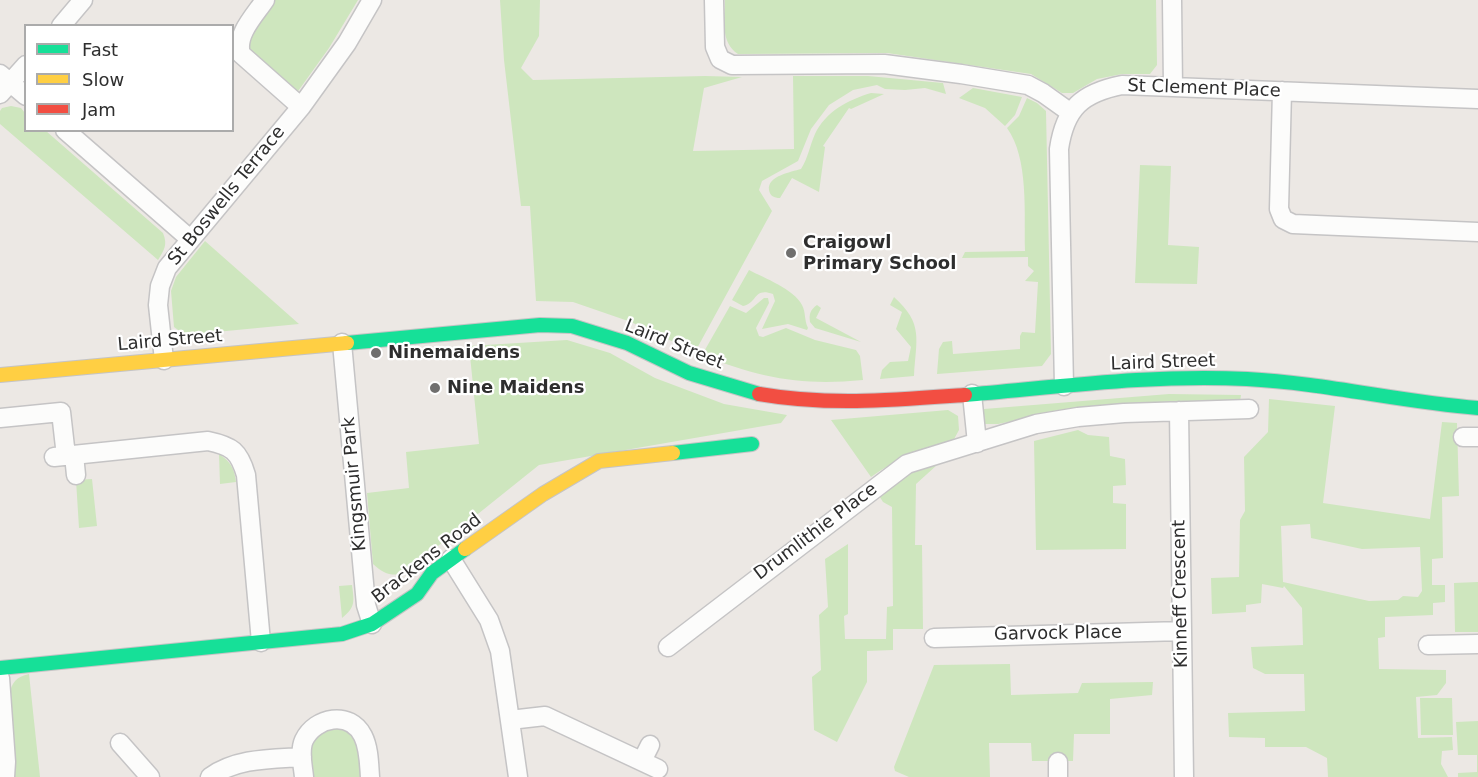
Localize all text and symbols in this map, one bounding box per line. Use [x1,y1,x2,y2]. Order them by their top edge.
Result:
legend [24,24,234,132]
text: Fast [82,39,118,60]
text: Slow [82,69,124,90]
street label: St Clement Place [1127,76,1281,102]
text: Jam [82,99,116,120]
street label: St Boswells Terrace [164,122,290,270]
place label: Craigowl Primary School [803,232,956,274]
marker: Craigowl Primary School [784,246,798,260]
street label: Laird Street [621,315,727,375]
street label: Laird Street [117,326,223,356]
place label: Ninemaidens [388,342,520,364]
marker: Ninemaidens [369,346,383,360]
street label: Laird Street [1110,350,1216,376]
place label: Nine Maidens [447,377,584,399]
marker: Nine Maidens [428,381,442,395]
street label: Kingsmuir Park [338,416,372,552]
street label: Drumlithie Place [750,479,882,585]
street label: Brackens Road [368,509,486,609]
street label: Kinneff Crescent [1169,520,1193,668]
street label: Garvock Place [994,622,1122,646]

